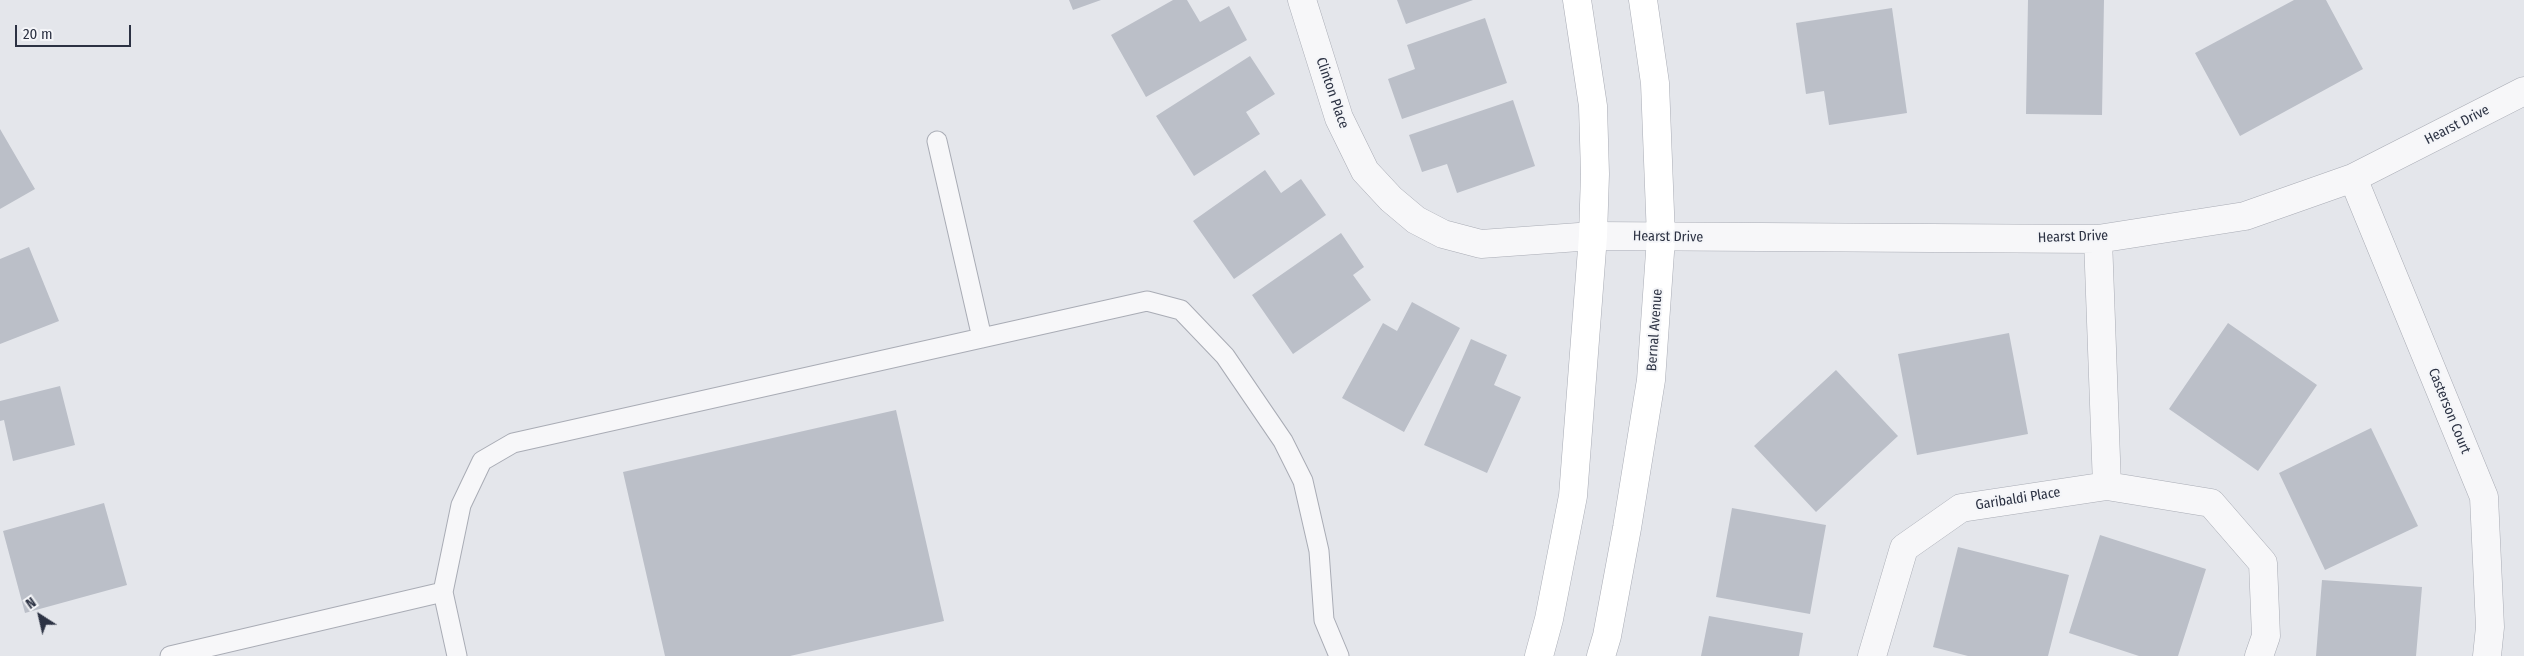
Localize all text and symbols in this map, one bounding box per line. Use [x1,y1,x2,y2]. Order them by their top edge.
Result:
scale bar [18,15,134,47]
text: 20 m [23,25,53,43]
street label: Clinton Place [1312,55,1352,131]
street label: Hearst Drive [2422,102,2492,148]
street label: Hearst Drive [2038,227,2108,247]
street label: Hearst Drive [1633,228,1703,246]
street label: Bernal Avenue [1644,288,1666,372]
street label: Casterson Court [2424,366,2474,456]
street label: Garibaldi Place [1974,484,2062,514]
north arrow [15,591,65,641]
text: N [23,594,39,613]

